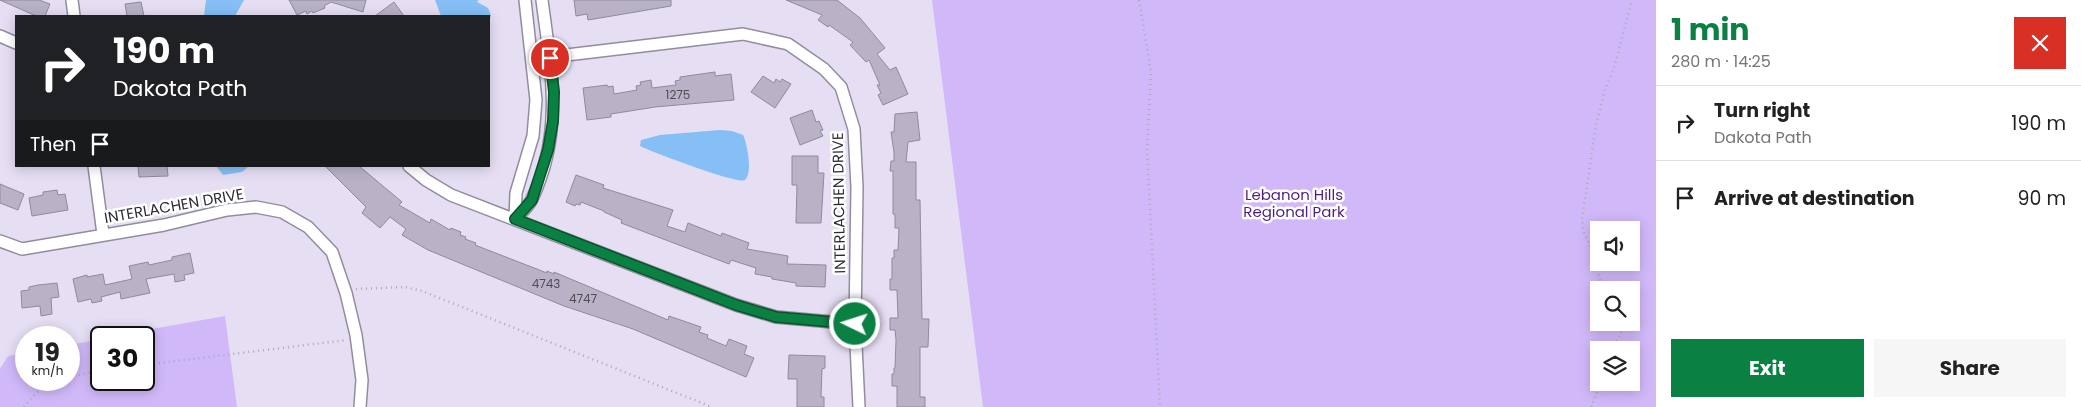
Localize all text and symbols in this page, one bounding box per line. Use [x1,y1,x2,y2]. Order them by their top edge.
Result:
text: 1 min [1671,8,1749,51]
button: close [2014,17,2066,69]
text: 190 m [113,26,215,75]
icon: right [30,35,95,100]
pin [529,37,571,79]
icon: arrive [536,44,564,72]
text: 280 m · 14:25 [1671,50,1771,73]
text: Dakota Path [113,73,247,104]
house number: 1275 [666,86,690,103]
text: Turn right [1714,97,1810,124]
icon: right [1671,109,1699,137]
text: 190 m [2011,110,2066,137]
text: Dakota Path [1714,126,1812,149]
icon: arrive [86,130,114,158]
text: Then [30,131,76,158]
street label: INTERLACHEN DRIVE [827,132,850,274]
street label: INTERLACHEN DRIVE [103,183,245,228]
park label: Lebanon Hills Regional Park [1243,184,1345,222]
icon: arrive [1671,184,1699,212]
text: Arrive at destination [1714,185,1915,212]
text: 90 m [2017,185,2066,212]
map controls [1590,221,1640,391]
button: sound [1590,221,1640,271]
house number: 4743 [532,275,560,292]
button: search [1590,281,1640,331]
house number: 4747 [569,290,598,307]
position arrow [828,297,880,349]
speed limit sign: 30 [90,326,155,391]
text: 19 [35,335,60,370]
button: Exit [1671,339,1864,397]
button: Share [1874,339,2066,397]
button: layers [1590,341,1640,391]
text: km/h [32,362,63,379]

